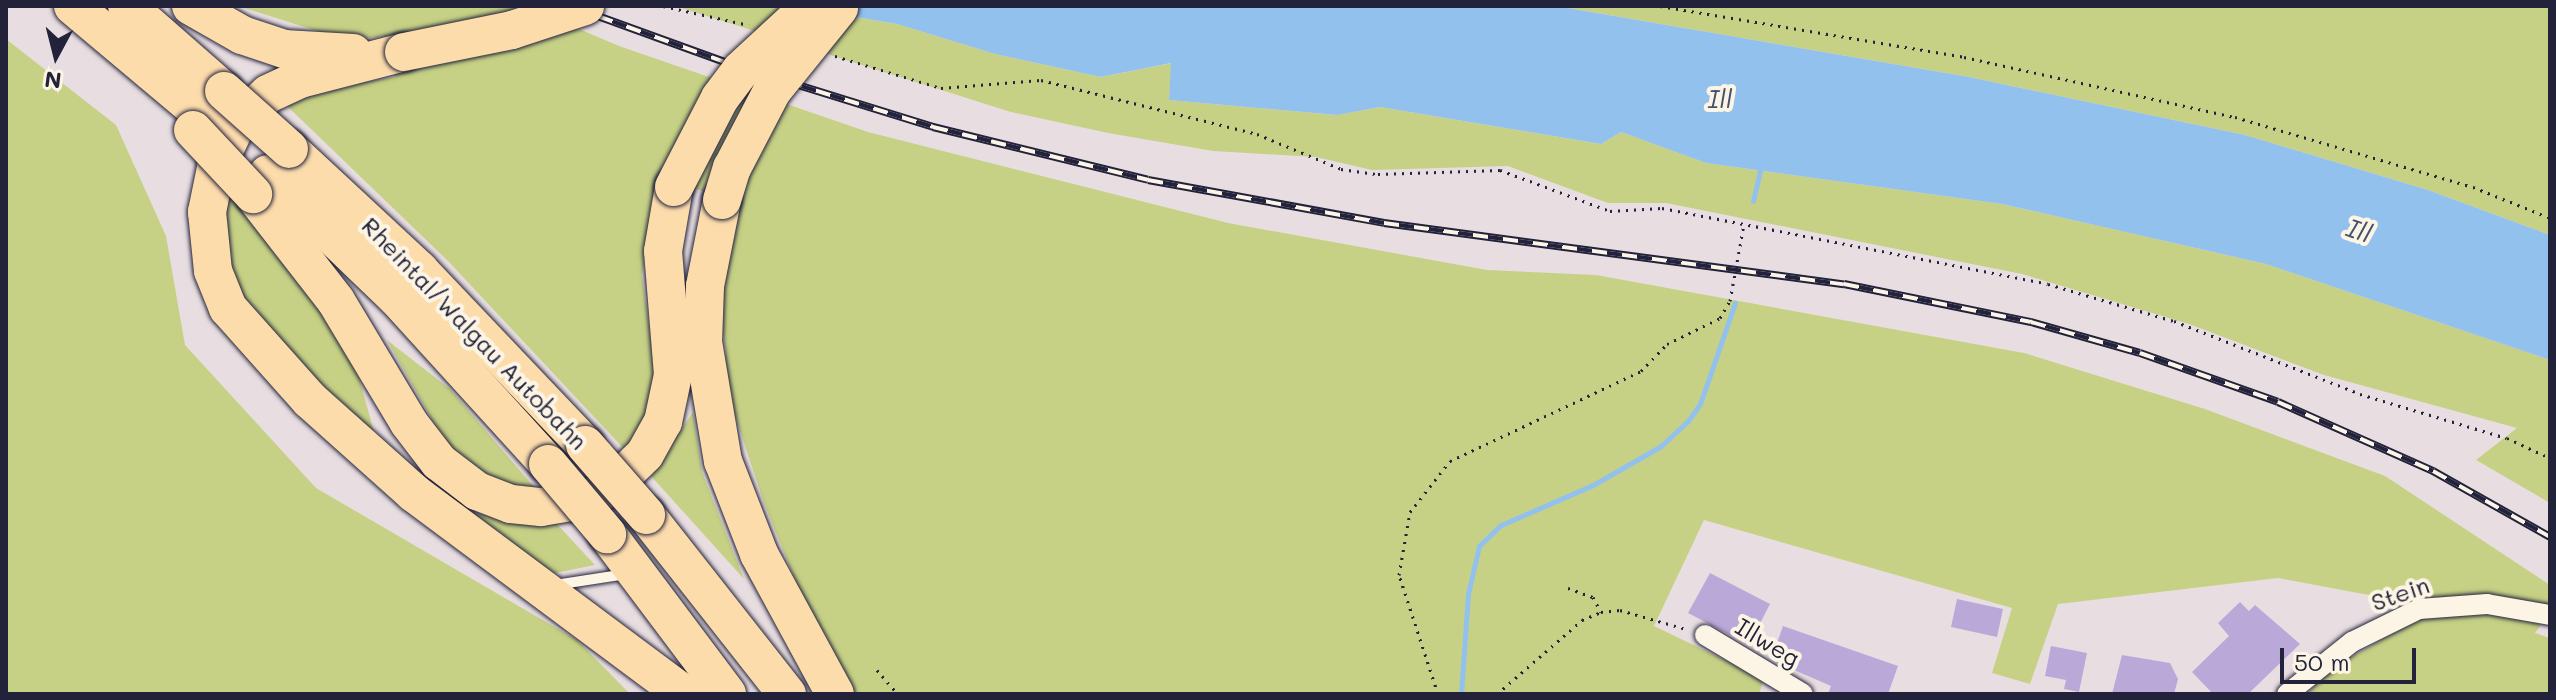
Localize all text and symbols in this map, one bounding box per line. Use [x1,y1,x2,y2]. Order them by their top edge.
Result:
north arrow [16,16,96,96]
text: N [43,65,63,96]
water label: Ill [1708,83,1732,115]
street label: Rheintal/Walgau Autobahn [356,211,594,455]
water label: Ill [2342,212,2376,250]
street label: Stein [2367,570,2433,616]
street label: Illweg [1731,612,1805,672]
scale bar [2284,632,2420,682]
text: 50 m [2294,646,2350,677]

